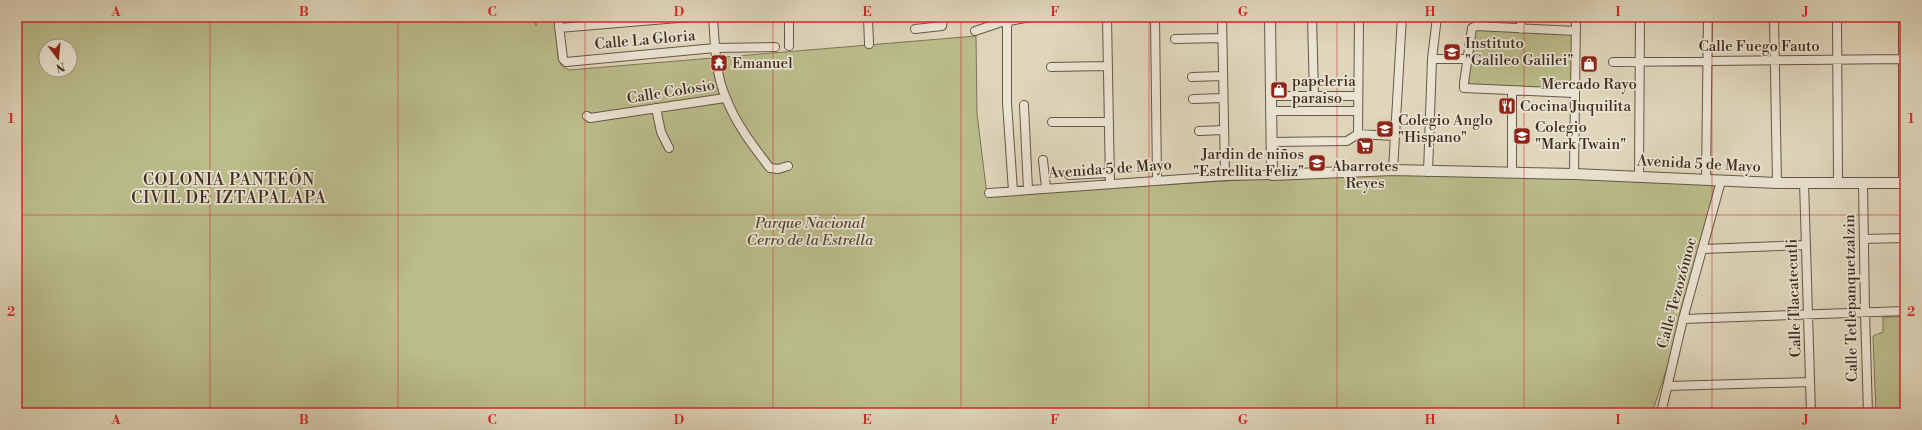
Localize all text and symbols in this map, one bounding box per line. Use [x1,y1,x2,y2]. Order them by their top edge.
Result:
text: A [110,4,121,20]
text: B [299,4,309,20]
text: C [487,4,497,20]
text: D [674,4,684,20]
text: E [862,4,872,20]
text: F [1050,4,1060,20]
text: G [1238,4,1249,20]
text: H [1425,4,1436,20]
text: I [1615,4,1621,20]
text: J [1801,4,1809,20]
street label: Calle La Gloria [594,26,697,54]
place label: Instituto "Galileo Galilei" [1465,34,1573,70]
street label: Calle Fuego Fauto [1698,37,1820,56]
north arrow [38,38,78,78]
school or university icon: Instituto "Galileo Galilei" [1442,42,1462,62]
temple icon: Emanuel [709,53,729,73]
place label: Emanuel [732,54,793,73]
shop icon: Mercado Rayo [1579,54,1599,74]
text: N [54,59,67,75]
place label: papeleria paraiso [1292,72,1356,108]
place label: Mercado Rayo [1541,75,1637,94]
street label: Calle Colosio [626,76,716,108]
shop icon: papeleria paraiso [1269,80,1289,100]
restaurant icon: Cocina Juquilita [1497,96,1517,116]
place label: Cocina Juquilita [1520,97,1631,116]
text: 1 [8,111,15,127]
place label: Colegio Anglo "Hispano" [1398,111,1493,147]
text: 1 [1908,111,1915,127]
place label: Colegio "Mark Twain" [1535,118,1626,154]
school or university icon: Colegio Anglo "Hispano" [1375,119,1395,139]
school or university icon: Colegio "Mark Twain" [1512,126,1532,146]
supermarket icon: Abarrotes Reyes [1355,136,1375,156]
place label: Jardin de niños "Estrellita Feliz" [1193,145,1304,181]
street label: Avenida 5 de Mayo [1636,151,1761,177]
school or university icon: Jardin de niños "Estrellita Feliz" [1307,153,1327,173]
street label: Avenida 5 de Mayo [1046,155,1173,183]
place label: Abarrotes Reyes [1331,157,1398,193]
district label: COLONIA PANTEÓN CIVIL DE IZTAPALAPA [131,168,327,208]
park label: Parque Nacional Cerro de la Estrella [747,214,874,250]
street label: Calle Tetlepanquetzalzin [1840,214,1862,382]
street label: Calle Tezozómoc [1653,235,1701,351]
street label: Calle Tlacatecutli [1782,238,1806,358]
text: 2 [7,304,15,320]
text: 2 [1907,304,1915,320]
text: A [110,412,121,428]
text: B [299,412,309,428]
text: C [487,412,497,428]
text: D [674,412,684,428]
text: E [862,412,872,428]
text: F [1050,412,1060,428]
text: G [1238,412,1249,428]
text: H [1425,412,1436,428]
text: I [1615,412,1621,428]
text: J [1801,412,1809,428]

